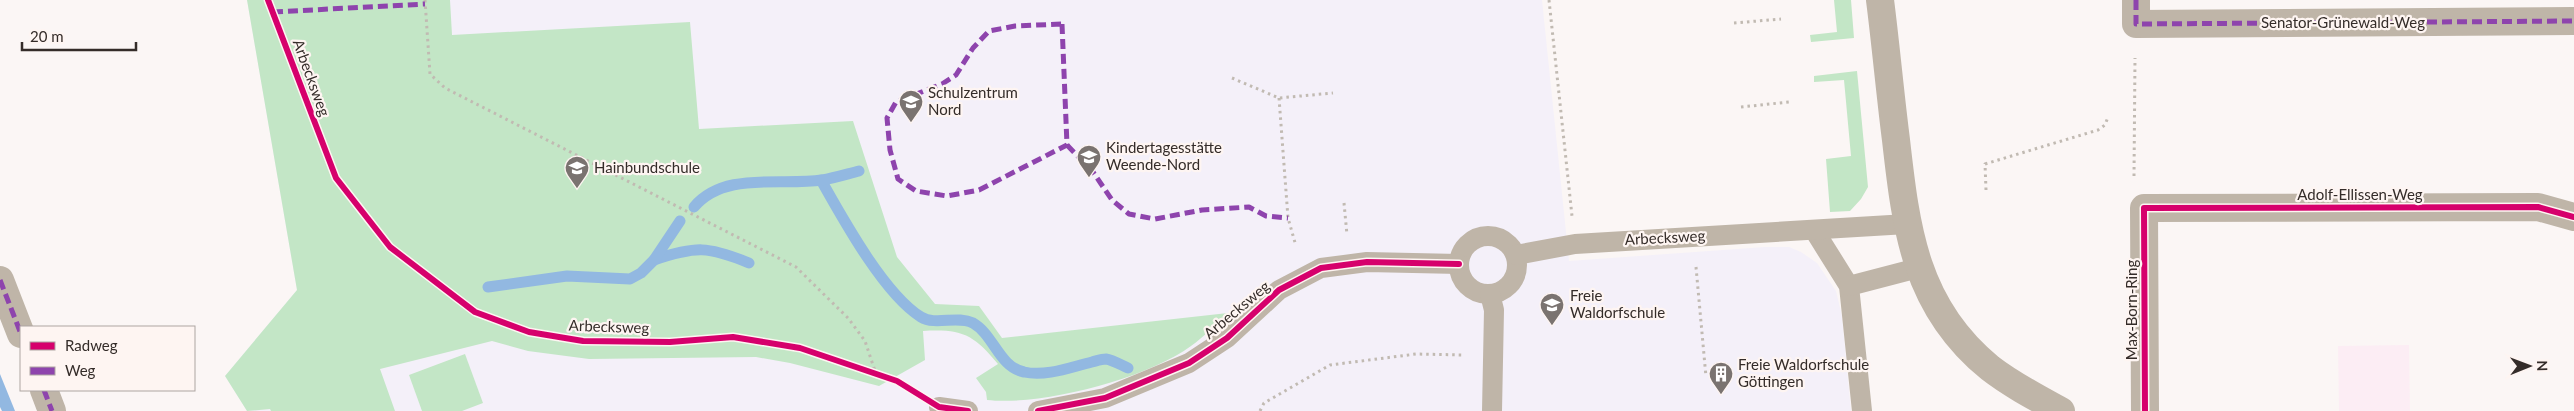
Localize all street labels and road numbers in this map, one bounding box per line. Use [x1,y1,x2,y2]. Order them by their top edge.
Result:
street label: Senator-Grünewald-Weg [2261,13,2425,31]
street label: Arbecksweg [290,37,334,119]
street label: Adolf-Ellissen-Weg [2297,185,2423,203]
street label: Arbecksweg [1624,226,1706,248]
street label: Max-Born-Ring [2122,260,2140,360]
street label: Arbecksweg [1200,276,1273,342]
street label: Arbecksweg [568,316,650,336]

